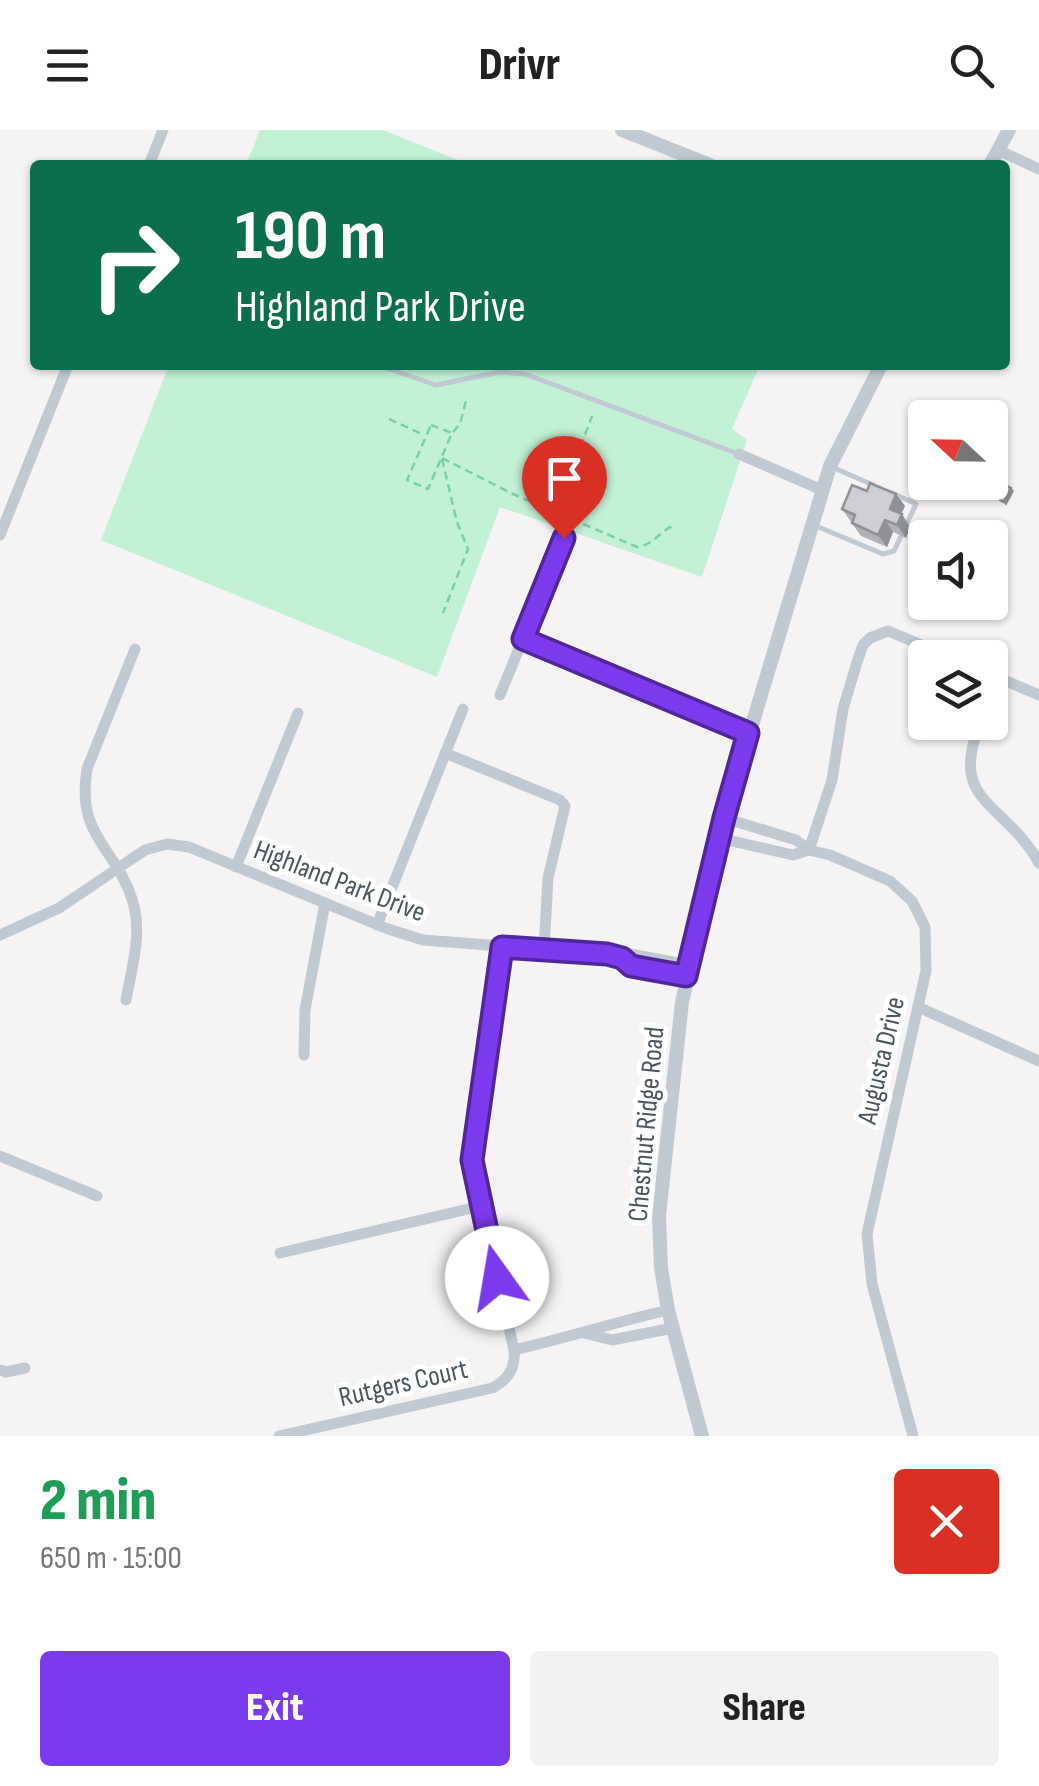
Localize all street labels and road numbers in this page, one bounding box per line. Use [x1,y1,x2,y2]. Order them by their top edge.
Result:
street label: Highland Park Drive [249,834,430,929]
street label: Augusta Drive [851,994,912,1128]
street label: Chestnut Ridge Road [622,1025,671,1223]
street label: Rutgers Court [336,1353,471,1414]

